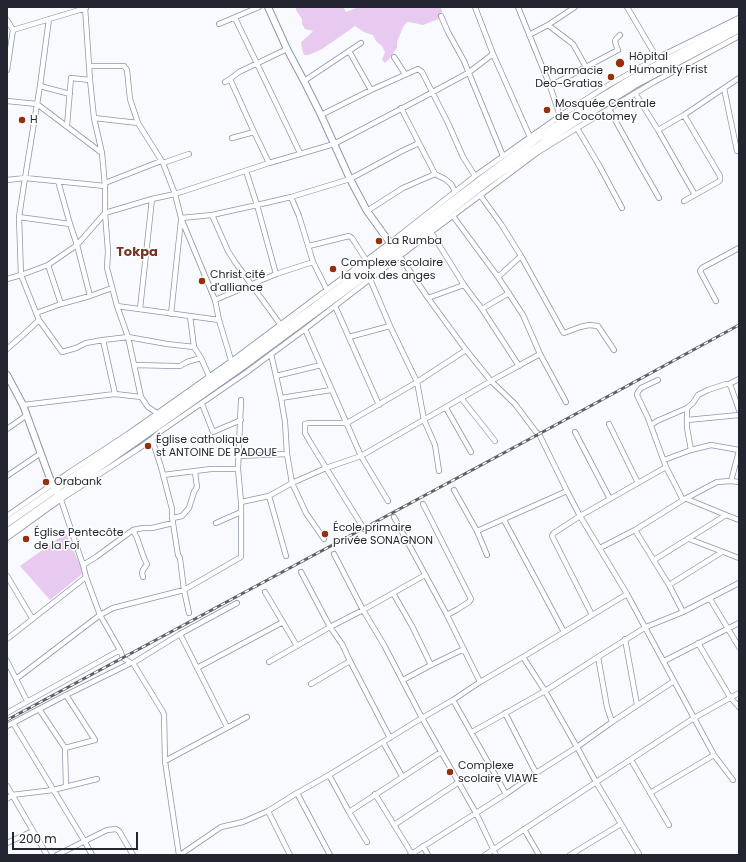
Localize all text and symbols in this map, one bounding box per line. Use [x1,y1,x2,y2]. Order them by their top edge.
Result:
place label: Hôpital Humanity Frist [629,50,707,76]
marker: Hôpital Humanity Frist [614,57,626,69]
place label: Pharmacie Deo-Gratias [535,64,603,90]
marker: Pharmacie Deo-Gratias [606,72,616,82]
place label: Mosquée Centrale de Cocotomey [555,97,656,123]
marker: Mosquée Centrale de Cocotomey [542,105,552,115]
place label: H [30,113,38,127]
marker: H [17,115,27,125]
place label: La Rumba [387,234,442,248]
marker: La Rumba [374,236,384,246]
district label: Tokpa [116,245,158,261]
place label: Complexe scolaire la voix des anges [341,256,443,282]
marker: Complexe scolaire la voix des anges [328,264,338,274]
place label: Christ cité d'alliance [210,268,265,294]
marker: Christ cité d'alliance [197,276,207,286]
place label: Église catholique st ANTOINE DE PADOUE [156,433,277,459]
marker: Église catholique st ANTOINE DE PADOUE [143,441,153,451]
place label: Orabank [54,475,102,489]
marker: Orabank [41,477,51,487]
place label: École primaire privée SONAGNON [333,521,433,547]
place label: Église Pentecôte de la Foi [34,526,124,552]
marker: École primaire privée SONAGNON [320,529,330,539]
marker: Église Pentecôte de la Foi [21,534,31,544]
place label: Complexe scolaire VIAWE [458,759,538,785]
marker: Complexe scolaire VIAWE [445,767,455,777]
scale bar [14,824,140,850]
text: 200 m [19,830,57,847]

